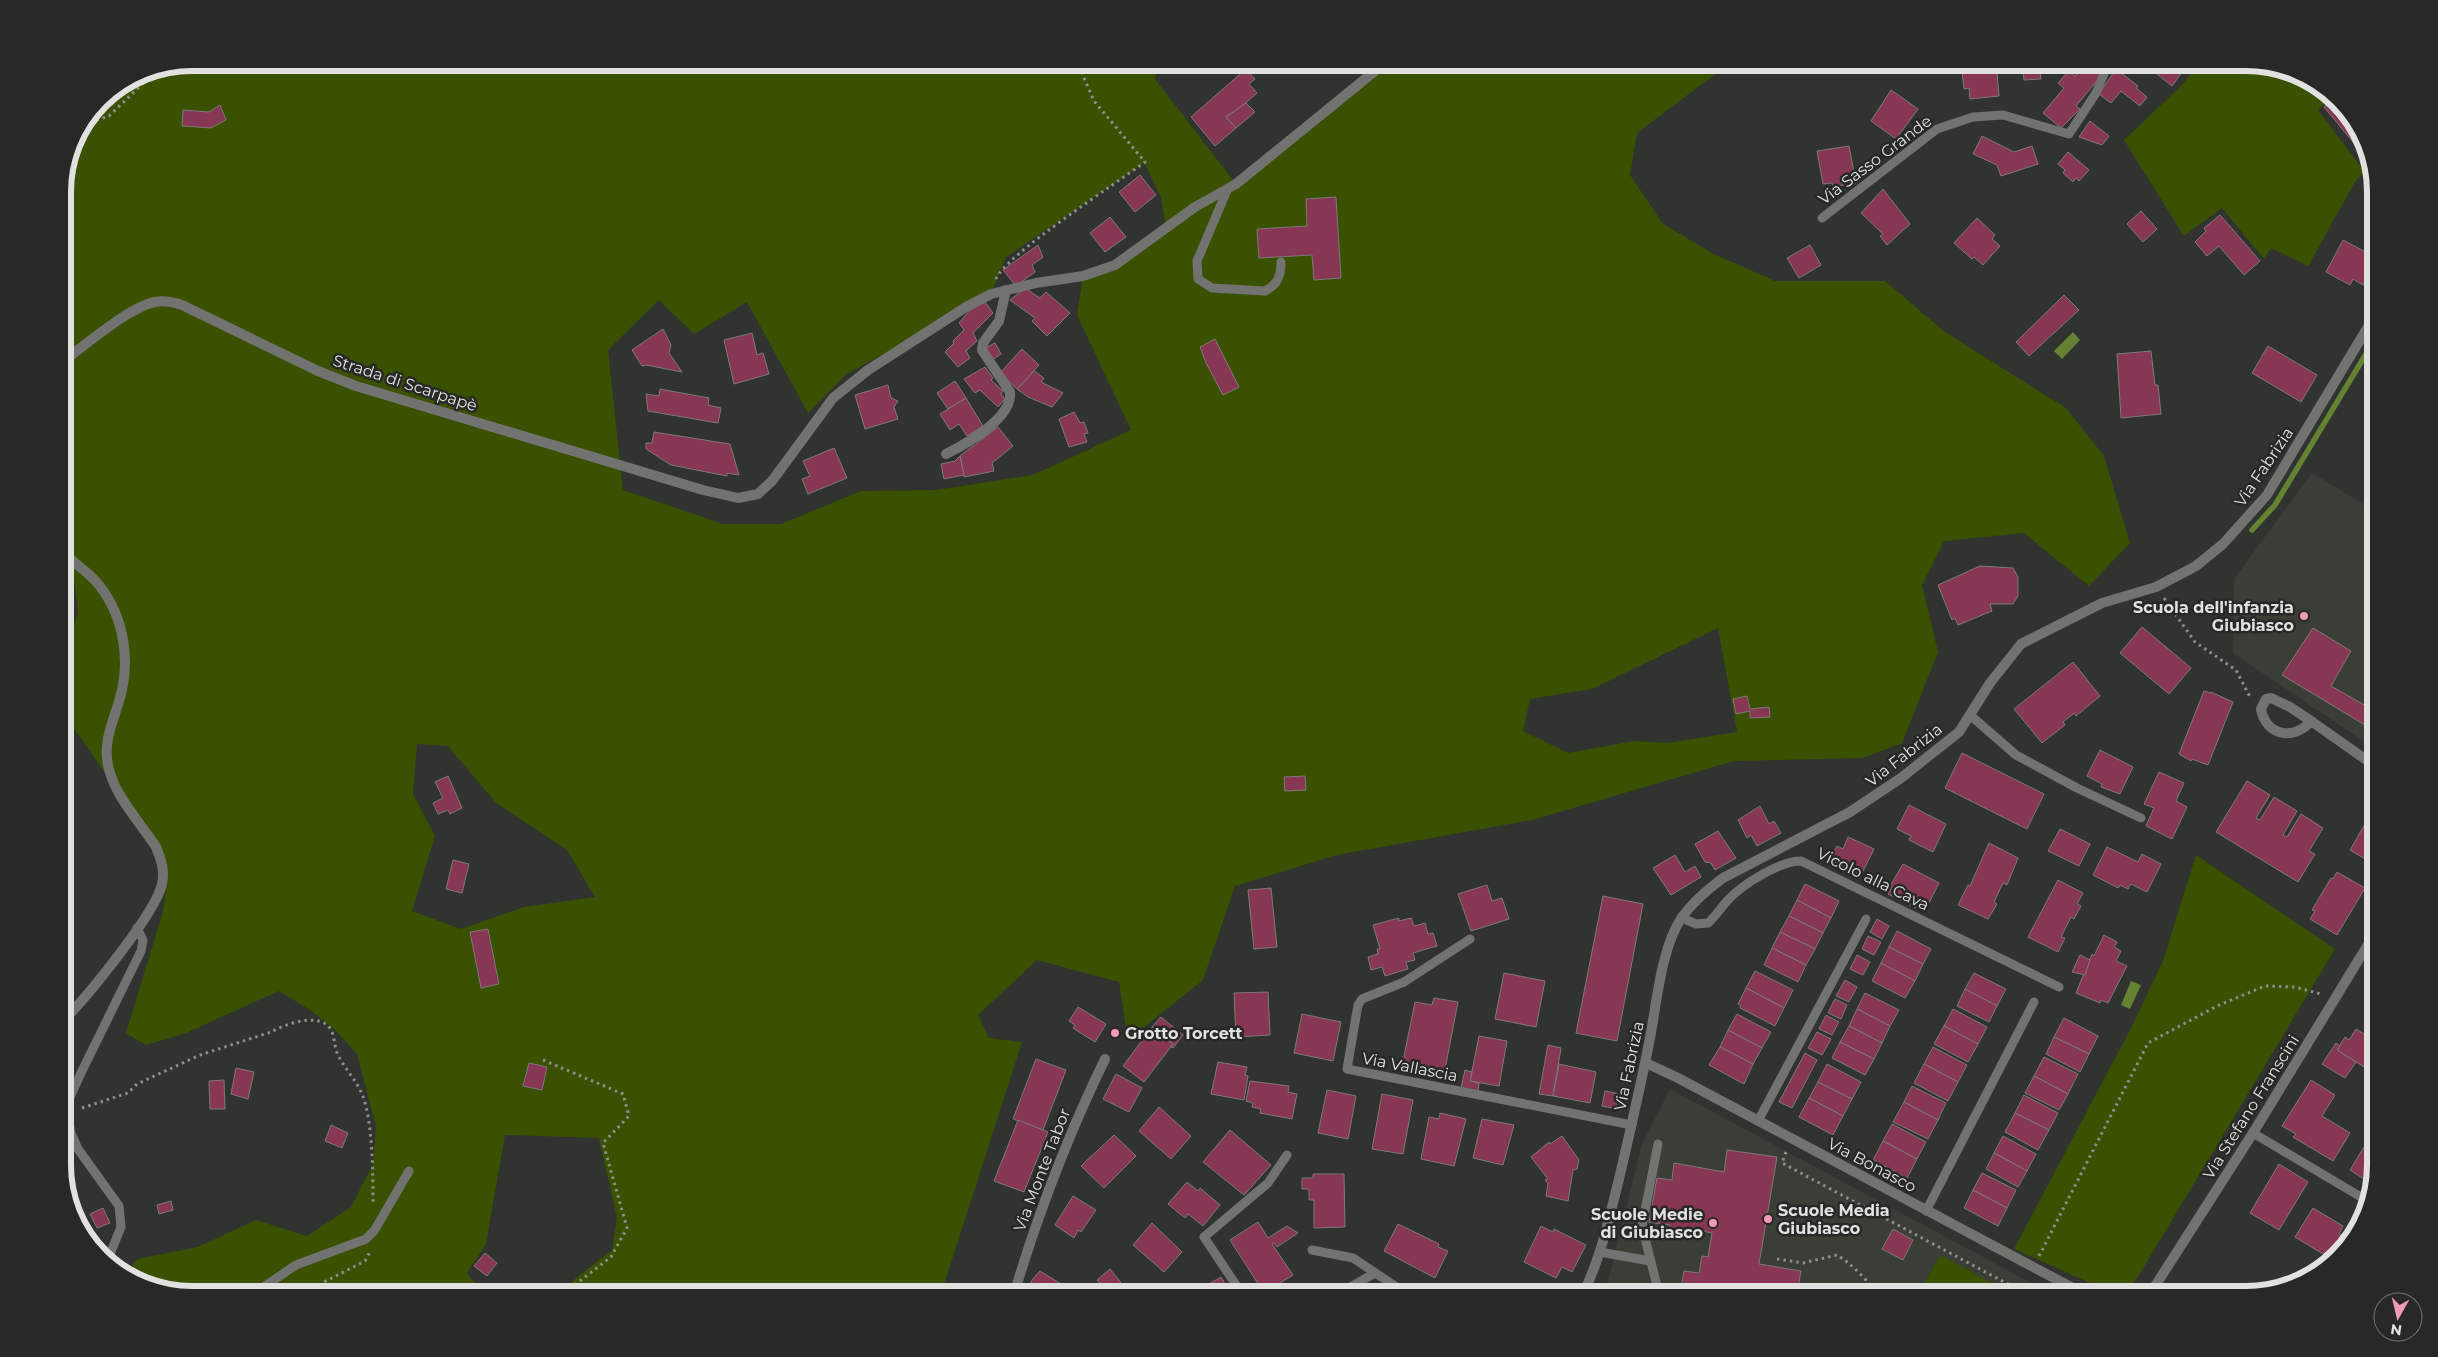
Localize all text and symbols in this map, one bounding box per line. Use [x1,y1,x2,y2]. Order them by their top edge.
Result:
street label: Via Sasso Grande [1815,111,1935,209]
street label: Strada di Scarpapè [330,351,480,415]
street label: Via Fabrizia [2231,424,2297,510]
place label: Scuola dell'infanzia Giubiasco [2133,598,2294,635]
marker: Scuola dell'infanzia Giubiasco [2298,610,2310,622]
street label: Via Fabrizia [1862,719,1946,791]
street label: Vicolo alla Cava [1814,844,1932,914]
street label: Via Fabrizia [1610,1019,1648,1113]
place label: Grotto Torcett [1125,1024,1243,1043]
marker: Grotto Torcett [1109,1027,1121,1039]
street label: Via Stefano Franscini [2199,1031,2303,1183]
street label: Via Vallascia [1361,1048,1459,1086]
street label: Via Monte Tabor [1010,1106,1074,1234]
street label: Via Bonasco [1824,1134,1920,1196]
place label: Scuole Media Giubiasco [1778,1201,1890,1238]
place label: Scuole Medie di Giubiasco [1591,1205,1703,1242]
marker: Scuole Media Giubiasco [1762,1213,1774,1225]
marker: Scuole Medie di Giubiasco [1707,1217,1719,1229]
north arrow [2373,1292,2423,1342]
text: N [2389,1320,2403,1340]

